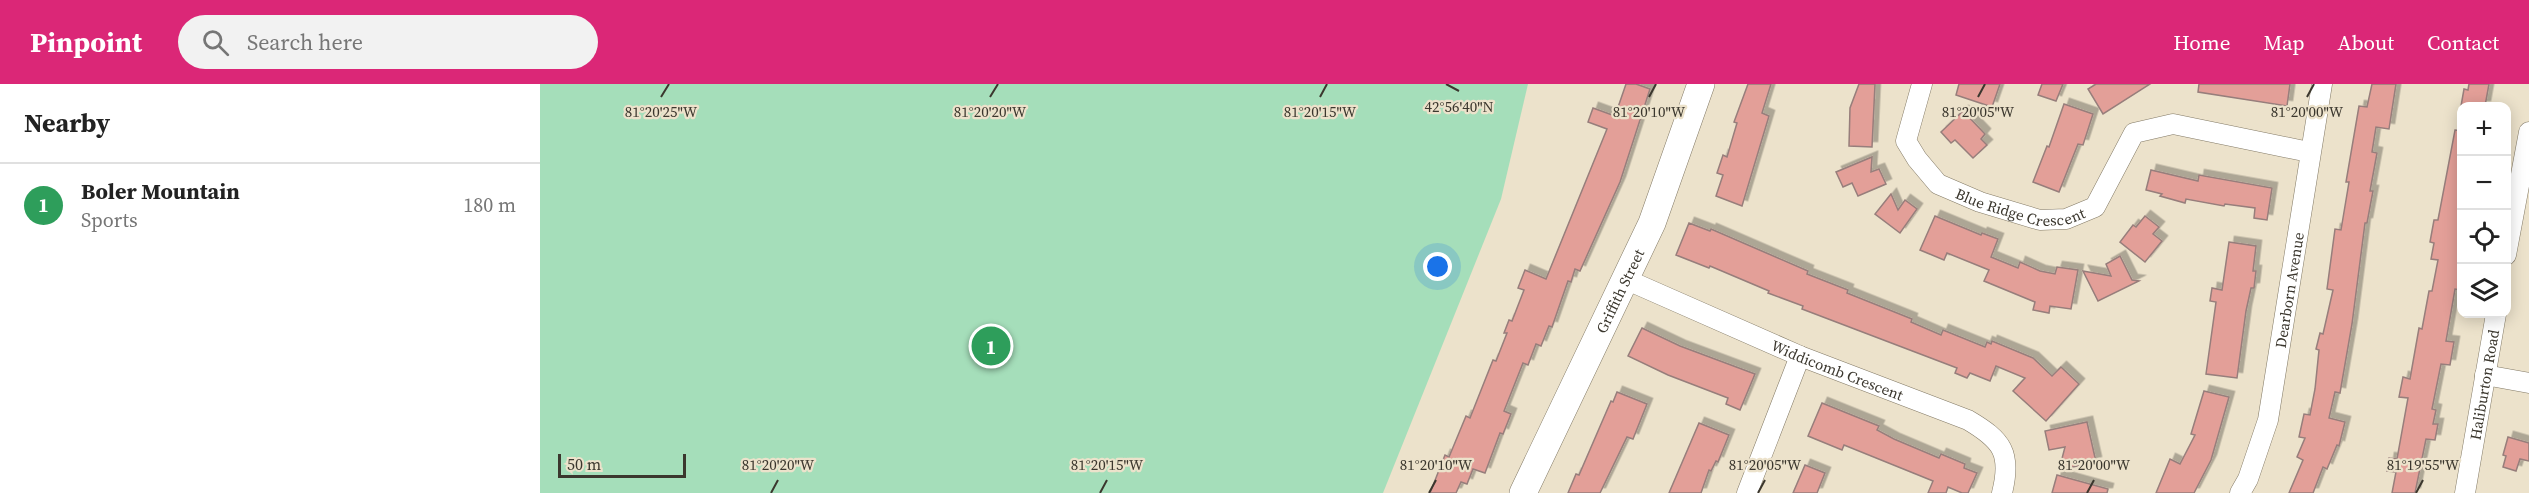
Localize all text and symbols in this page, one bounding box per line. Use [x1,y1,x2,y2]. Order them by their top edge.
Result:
search box [178,15,598,69]
text: Pinpoint [30,23,142,61]
icon: search [199,26,232,59]
text: Search here [247,27,363,57]
text: Home [2173,28,2231,57]
text: Map [2264,28,2305,57]
text: About [2338,28,2394,57]
text: Contact [2427,28,2499,57]
text: 42°56'40"N [1424,96,1494,117]
text: 81°20'25"W [625,101,698,122]
text: 81°20'20"W [954,101,1027,122]
text: 81°20'15"W [1284,101,1357,122]
text: 81°20'10"W [1613,101,1686,122]
text: 81°20'05"W [1942,101,2015,122]
text: 81°20'00"W [2271,101,2344,122]
map controls [2457,102,2511,318]
button: + [2457,102,2511,156]
text: Nearby [24,105,110,141]
button: − [2457,156,2511,210]
text: Boler Mountain [81,176,240,206]
street label: Blue Ridge Crescent [1953,182,2088,231]
text: 1 [38,191,49,219]
text: 180 m [463,191,516,219]
text: Sports [81,206,138,234]
button: locate [2457,210,2511,264]
street label: Dearborn Avenue [2269,230,2309,350]
street label: Griffith Street [1590,245,1649,336]
your location [1423,252,1452,281]
button: layers [2457,264,2511,318]
pin: 1 [972,324,1010,368]
street label: Haliburton Road [2464,327,2504,441]
street label: Widdicomb Crescent [1768,334,1907,405]
scale bar [558,451,686,478]
text: 50 m [567,453,601,475]
text: 81°20'20"W [742,454,815,475]
text: 81°20'15"W [1071,454,1144,475]
text: 81°20'10"W [1400,454,1473,475]
text: 81°20'05"W [1729,454,1802,475]
text: 81°20'00"W [2058,454,2131,475]
text: 81°19'55"W [2387,454,2460,475]

